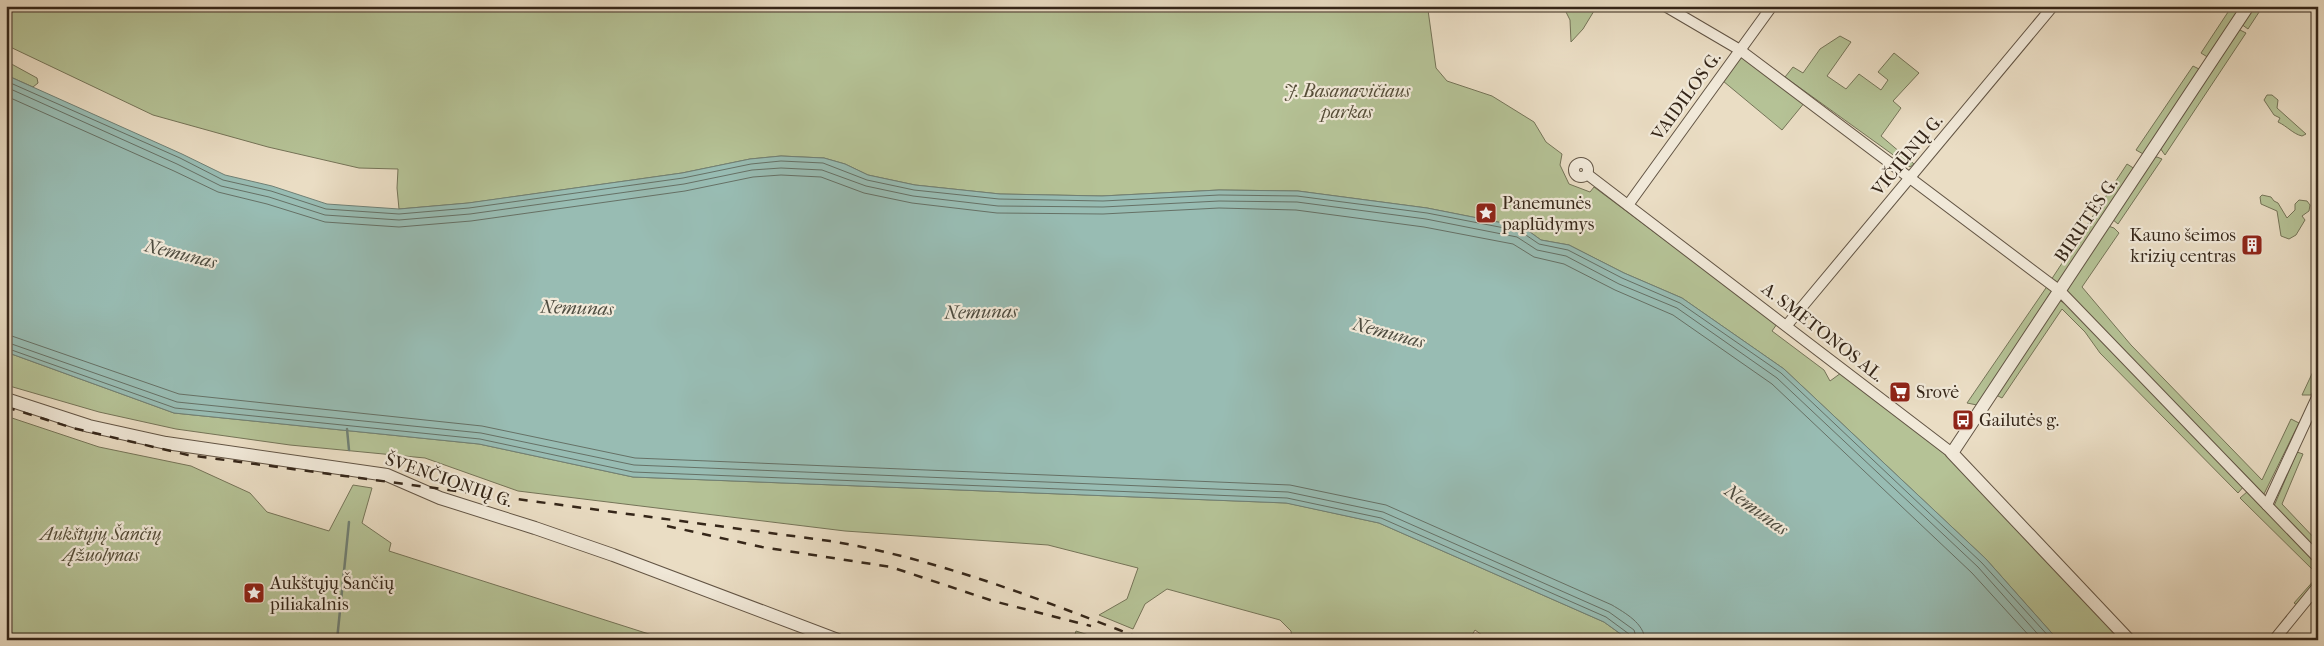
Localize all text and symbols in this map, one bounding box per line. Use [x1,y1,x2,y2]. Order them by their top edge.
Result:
street label: VAIDILOS G. [1647,48,1726,146]
park label: J. Basanavičiaus parkas [1284,81,1411,123]
street label: VIČIŪNŲ G. [1865,109,1947,201]
street label: BIRUTĖS G. [2050,173,2122,267]
place label: Panemunės paplūdymys [1501,193,1595,235]
place icon: Panemunės paplūdymys [1474,201,1498,225]
place label: Kauno šeimos krizių centras [2129,225,2236,267]
building icon: Kauno šeimos krizių centras [2240,233,2264,257]
water label: Nemunas [142,234,220,274]
street label: A. SMETONOS AL. [1757,278,1888,387]
water label: Nemunas [539,296,615,320]
water label: Nemunas [943,300,1019,324]
water label: Nemunas [1350,313,1428,353]
supermarket icon: Srovė [1888,380,1912,404]
place label: Srovė [1916,382,1959,403]
bus stop icon: Gailutės g. [1951,408,1975,432]
place label: Gailutės g. [1979,410,2059,431]
street label: ŠVENČIONIŲ G. [382,447,516,512]
water label: Nemunas [1720,479,1793,541]
park label: Aukštųjų Šančių Ąžuolynas [38,523,162,566]
place label: Aukštųjų Šančių piliakalnis [269,571,394,615]
place icon: Aukštųjų Šančių piliakalnis [242,581,266,605]

